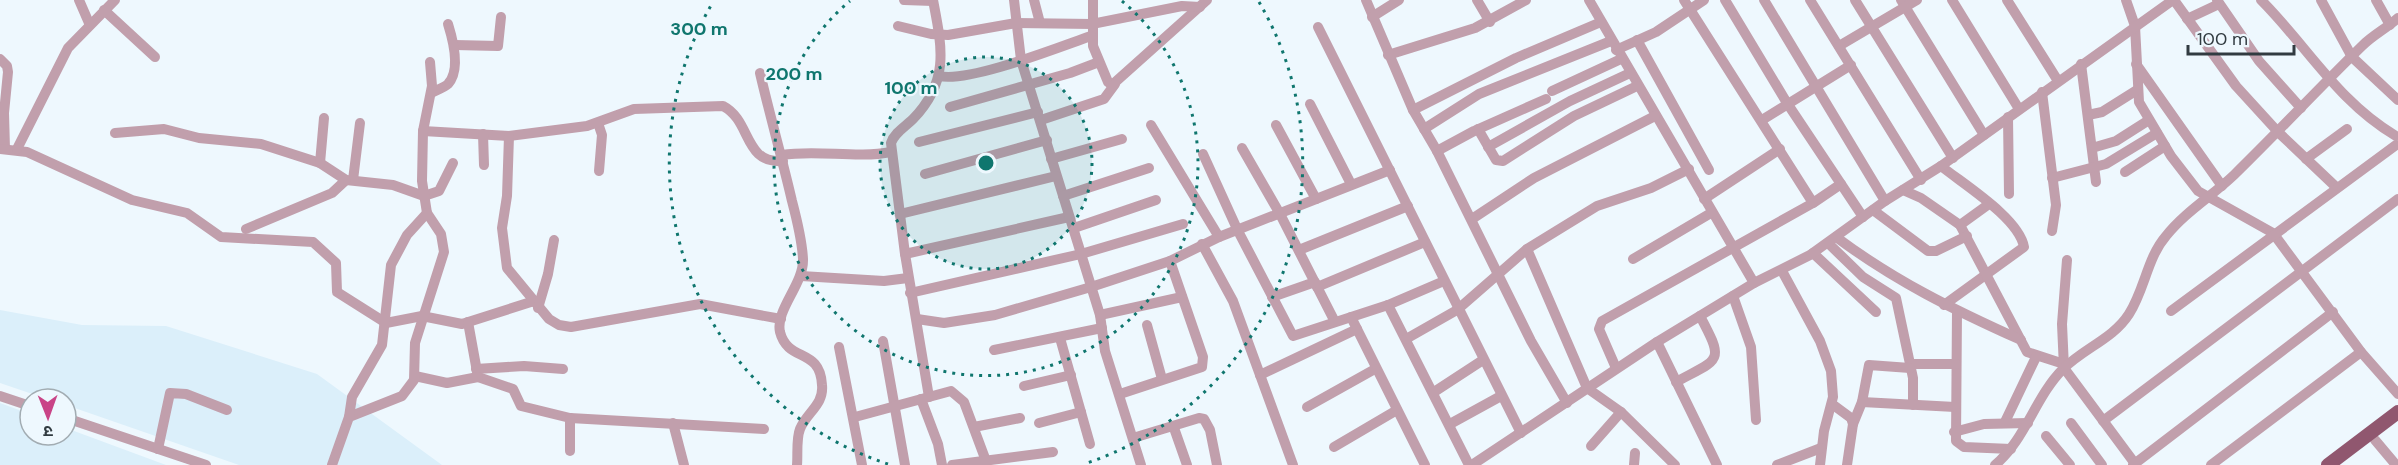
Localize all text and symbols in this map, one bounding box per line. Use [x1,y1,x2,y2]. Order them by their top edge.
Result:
text: 300 m [670,17,728,41]
scale bar [2188,18,2294,56]
text: 100 m [2197,27,2248,51]
text: 200 m [766,62,822,86]
text: 100 m [884,76,938,100]
centre of rings [976,153,996,173]
north arrow [18,387,78,447]
text: उ [43,421,53,442]

